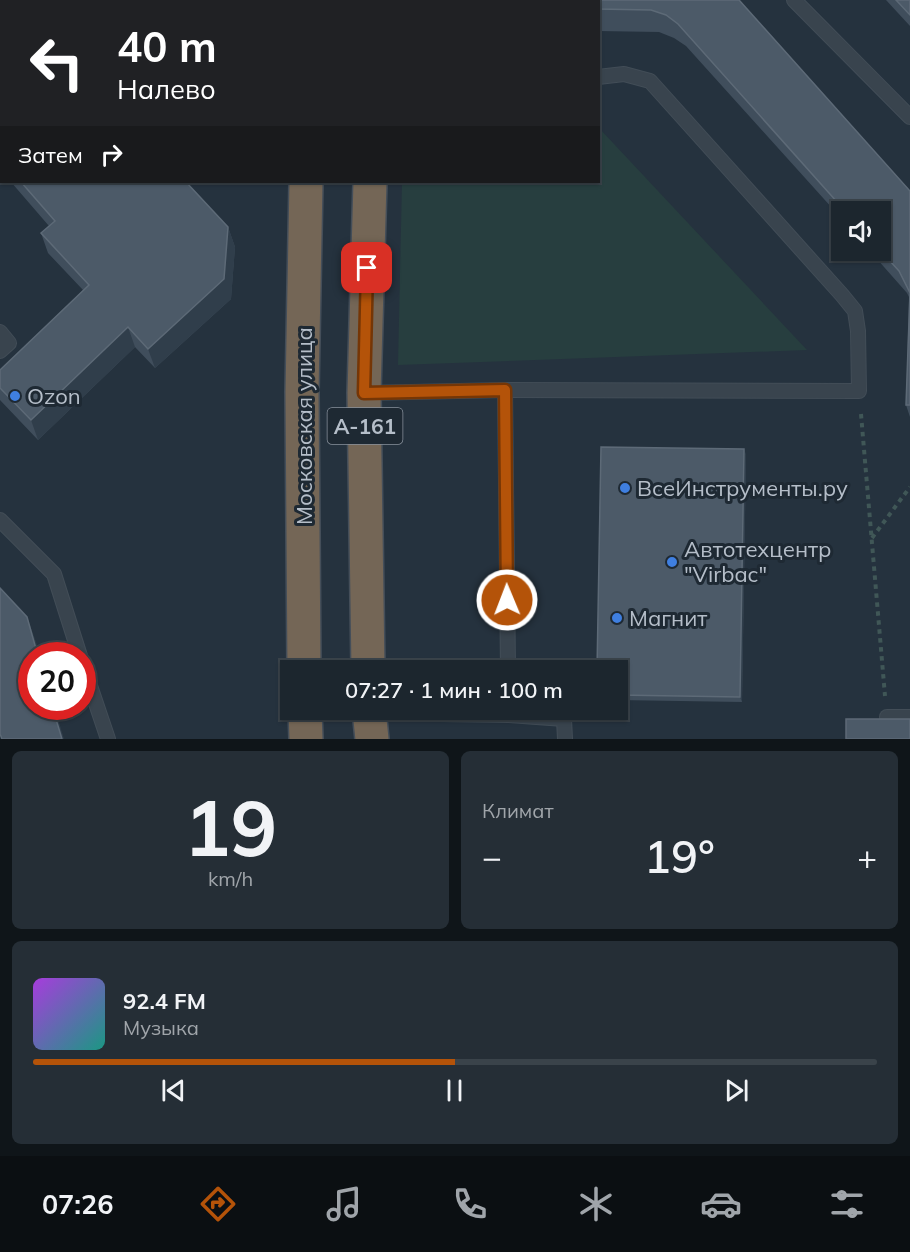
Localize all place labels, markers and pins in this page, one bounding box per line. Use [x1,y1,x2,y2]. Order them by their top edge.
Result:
pin [341,242,392,293]
place label: Ozon [27,382,81,410]
marker: Ozon [8,389,22,403]
place label: ВсеИнструменты.ру [637,474,848,502]
marker: ВсеИнструменты.ру [618,481,632,495]
place label: Автотехцентр "Virbac" [684,535,832,588]
marker: Автотехцентр "Virbac" [665,555,679,569]
place label: Магнит [629,604,707,632]
marker: Магнит [610,611,624,625]

